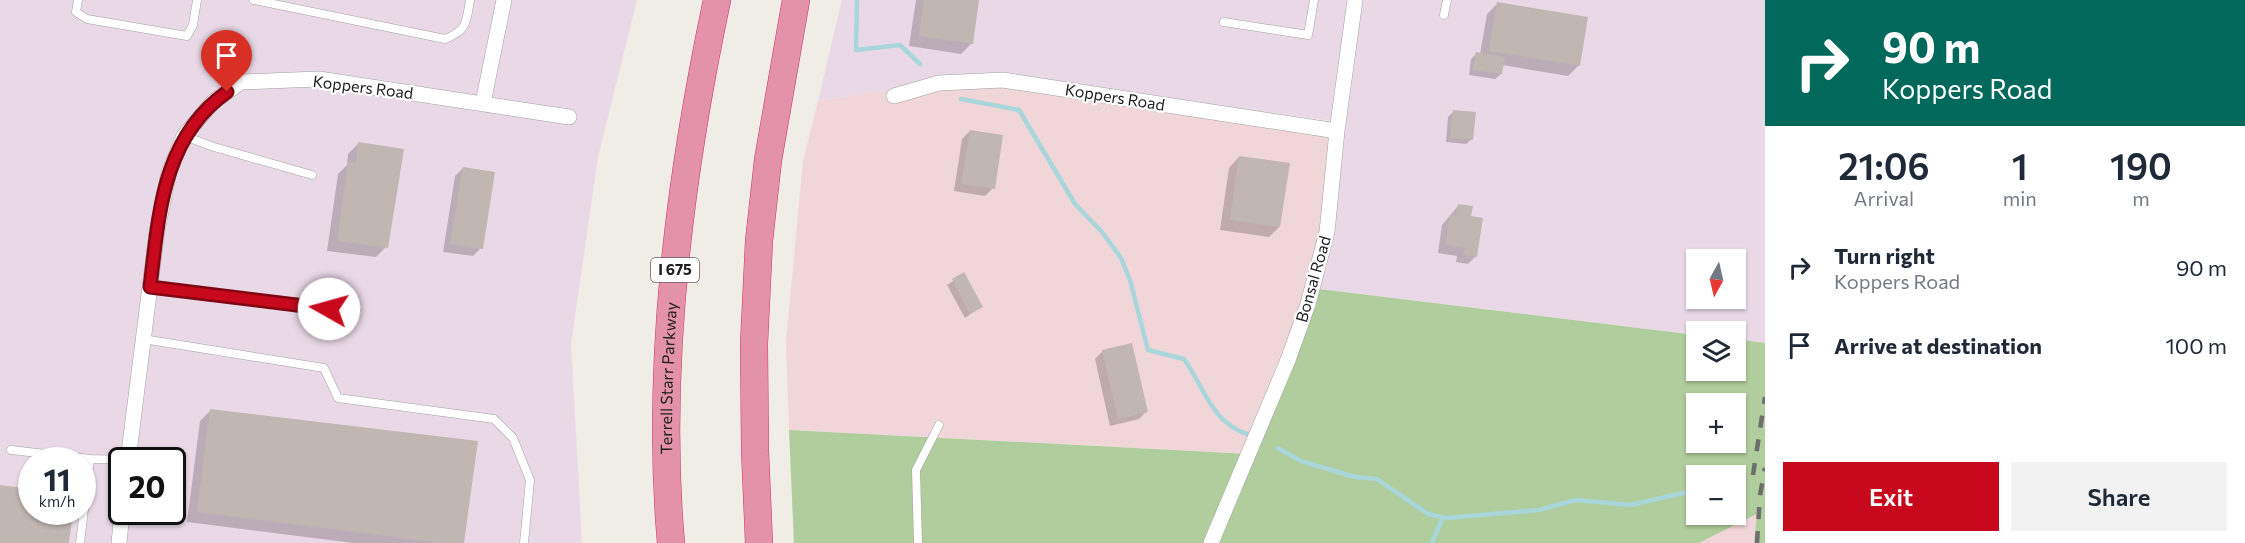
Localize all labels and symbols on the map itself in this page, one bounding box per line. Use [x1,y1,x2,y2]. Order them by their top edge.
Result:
pin [201,30,252,92]
street label: Koppers Road [312,71,414,102]
street label: Koppers Road [1064,79,1166,114]
street label: Bonsal Road [1291,233,1334,324]
north arrow [1686,249,1746,309]
road number: I 675 [651,258,699,282]
position arrow [297,277,361,341]
street label: Terrell Starr Parkway [656,301,680,455]
speed limit sign: 20 [108,447,186,525]

